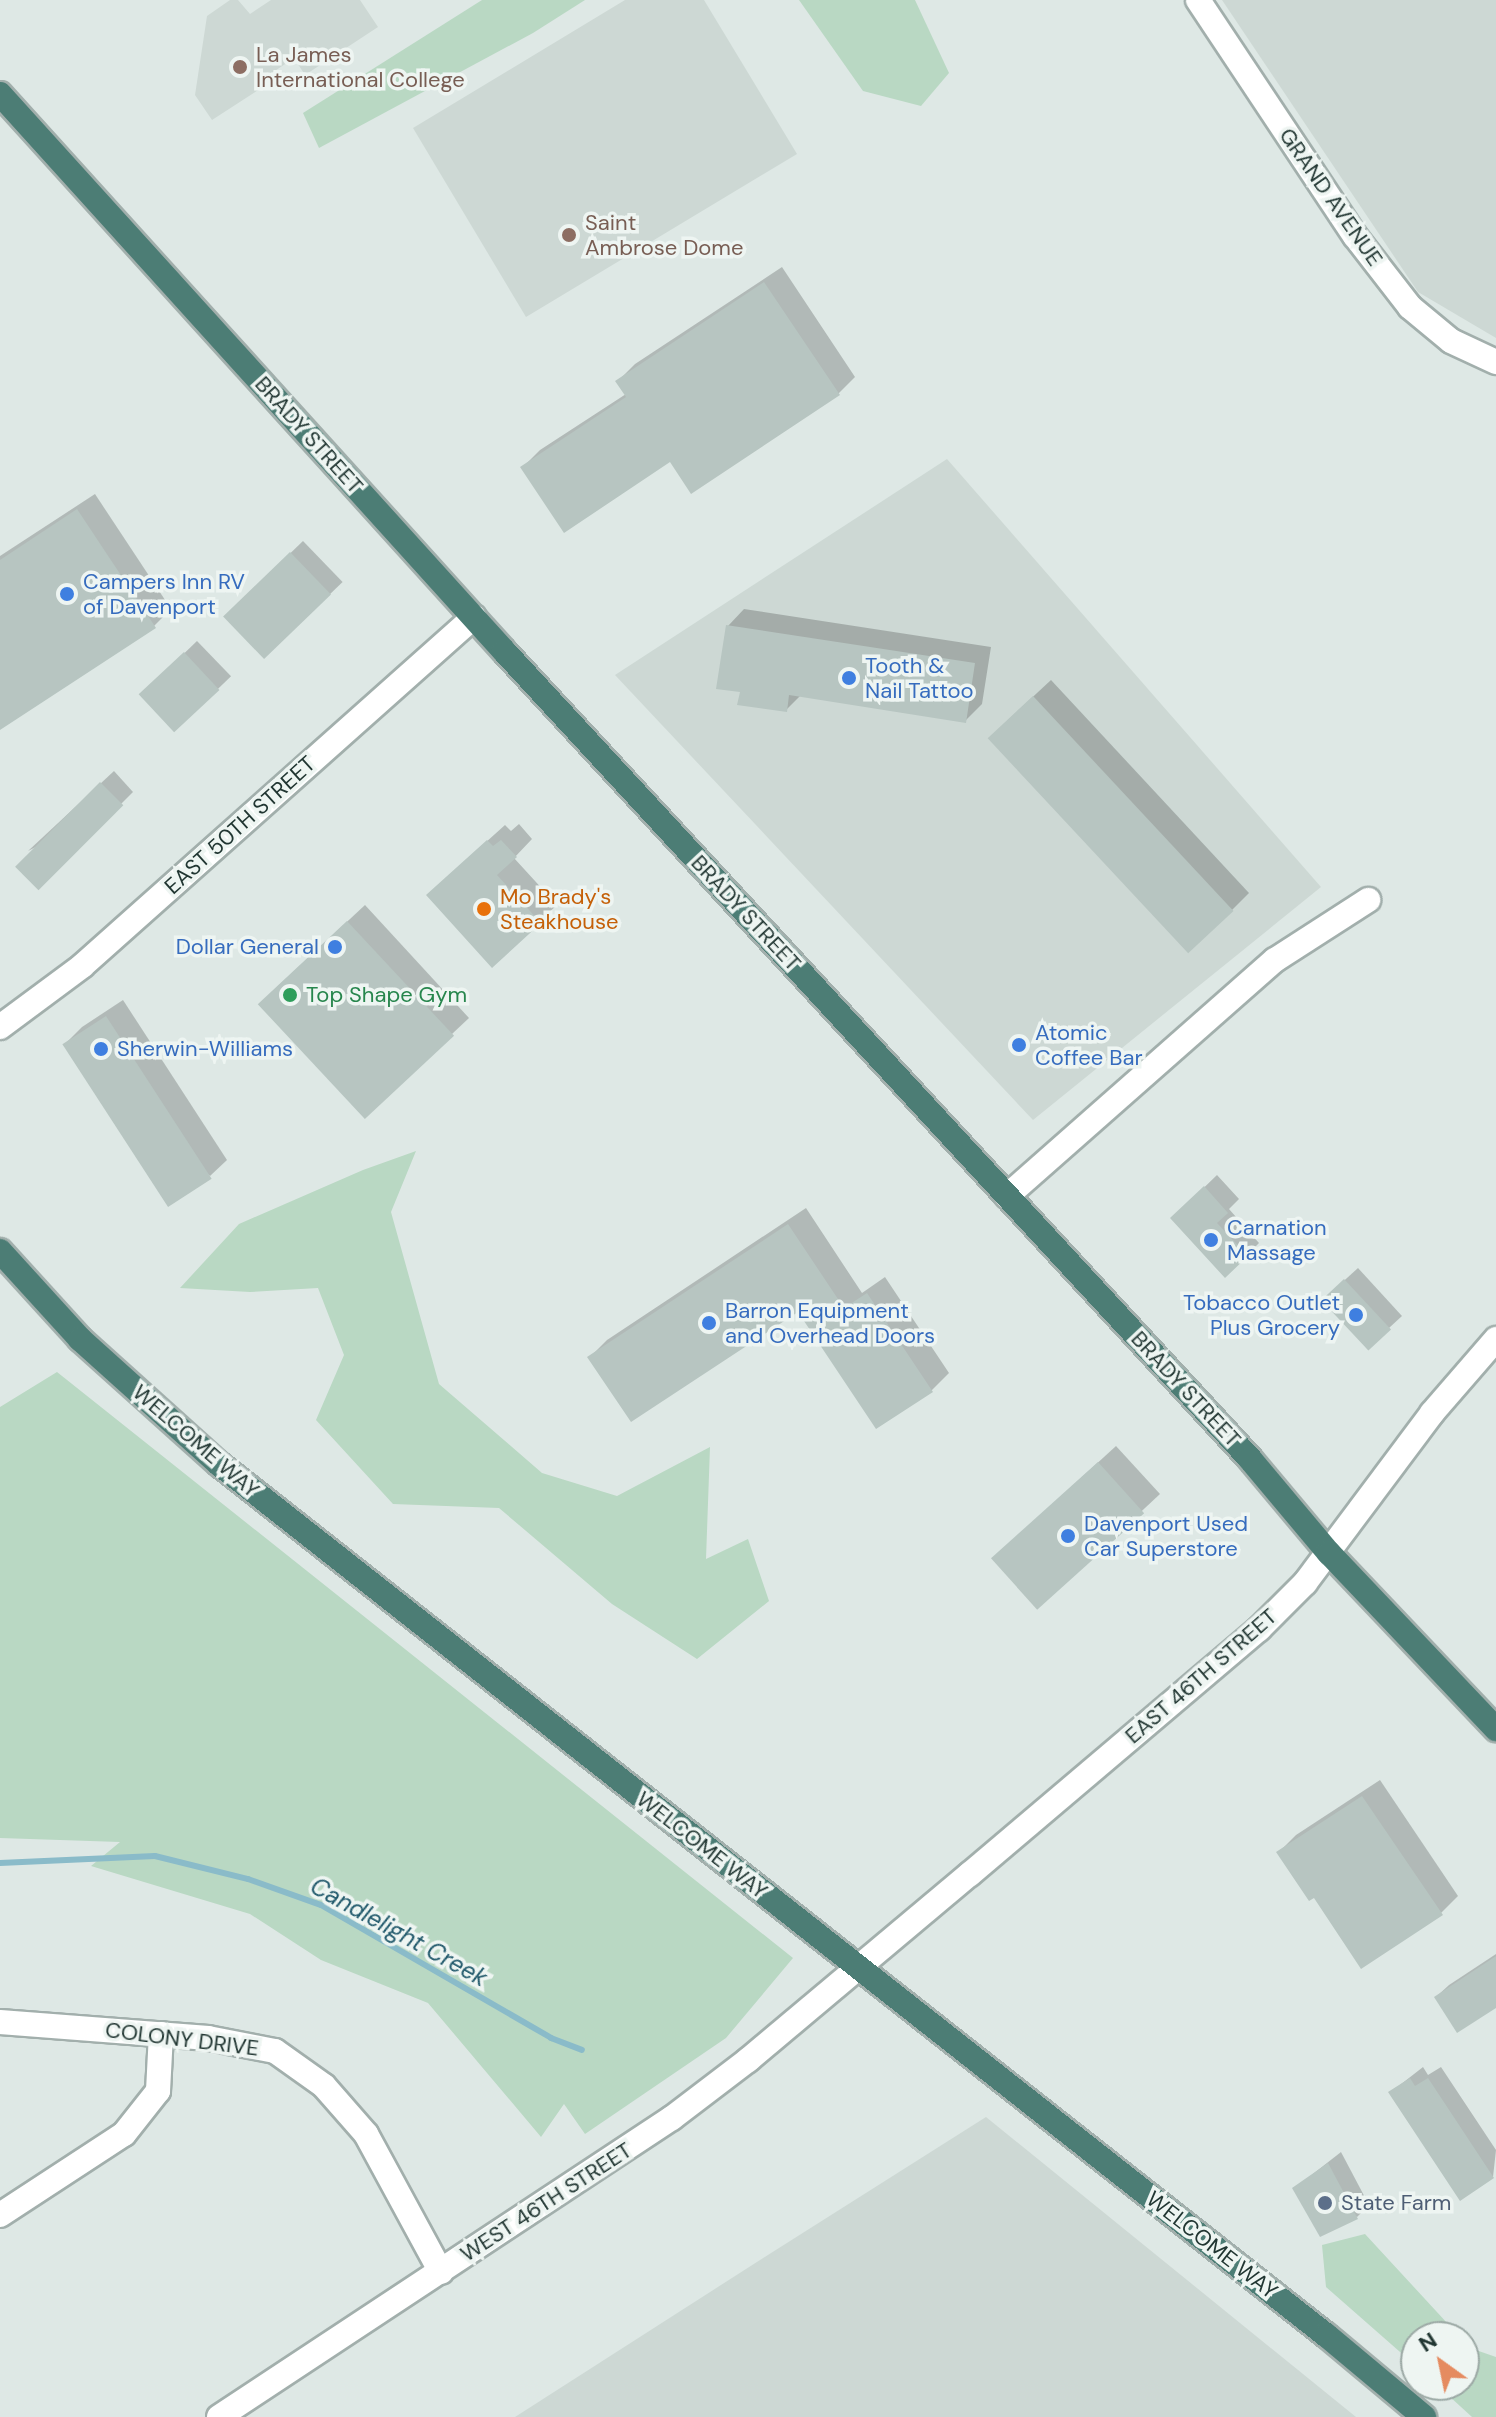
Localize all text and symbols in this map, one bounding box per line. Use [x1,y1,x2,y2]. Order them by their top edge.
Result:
place label: La James International College [256,41,465,92]
marker: La James International College [231,58,249,76]
street label: GRAND AVENUE [1274,123,1388,271]
place label: Saint Ambrose Dome [585,209,743,260]
marker: Saint Ambrose Dome [560,226,578,244]
street label: BRADY STREET [249,371,369,499]
place label: Campers Inn RV of Davenport [83,568,245,620]
marker: Campers Inn RV of Davenport [58,585,76,603]
place label: Tooth & Nail Tattoo [865,652,974,704]
marker: Tooth & Nail Tattoo [840,669,858,687]
street label: EAST 50TH STREET [159,750,321,900]
street label: BRADY STREET [686,850,806,976]
place label: Mo Brady's Steakhouse [500,883,618,934]
marker: Mo Brady's Steakhouse [475,900,493,918]
place label: Dollar General [176,934,319,960]
marker: Dollar General [326,938,344,956]
place label: Top Shape Gym [306,982,467,1008]
marker: Top Shape Gym [281,986,299,1004]
place label: Atomic Coffee Bar [1035,1019,1143,1070]
place label: Sherwin-Williams [117,1036,293,1062]
marker: Atomic Coffee Bar [1010,1036,1028,1054]
marker: Sherwin-Williams [92,1040,110,1058]
place label: Carnation Massage [1227,1214,1327,1266]
marker: Carnation Massage [1202,1231,1220,1249]
place label: Tobacco Outlet Plus Grocery [1183,1289,1340,1340]
place label: Barron Equipment and Overhead Doors [725,1297,935,1348]
marker: Tobacco Outlet Plus Grocery [1347,1306,1365,1324]
marker: Barron Equipment and Overhead Doors [700,1314,718,1332]
street label: BRADY STREET [1126,1326,1246,1452]
street label: WELCOME WAY [127,1379,265,1503]
place label: Davenport Used Car Superstore [1084,1510,1248,1562]
marker: Davenport Used Car Superstore [1059,1527,1077,1545]
street label: EAST 46TH STREET [1120,1603,1282,1749]
street label: WELCOME WAY [631,1786,773,1904]
water label: Candlelight Creek [305,1871,493,1993]
street label: COLONY DRIVE [104,2016,260,2062]
street label: WEST 46TH STREET [455,2137,637,2267]
street label: WELCOME WAY [1141,2186,1283,2304]
place label: State Farm [1341,2190,1451,2216]
marker: State Farm [1316,2194,1334,2212]
north arrow [1400,2321,1480,2401]
text: N [1413,2326,1442,2359]

